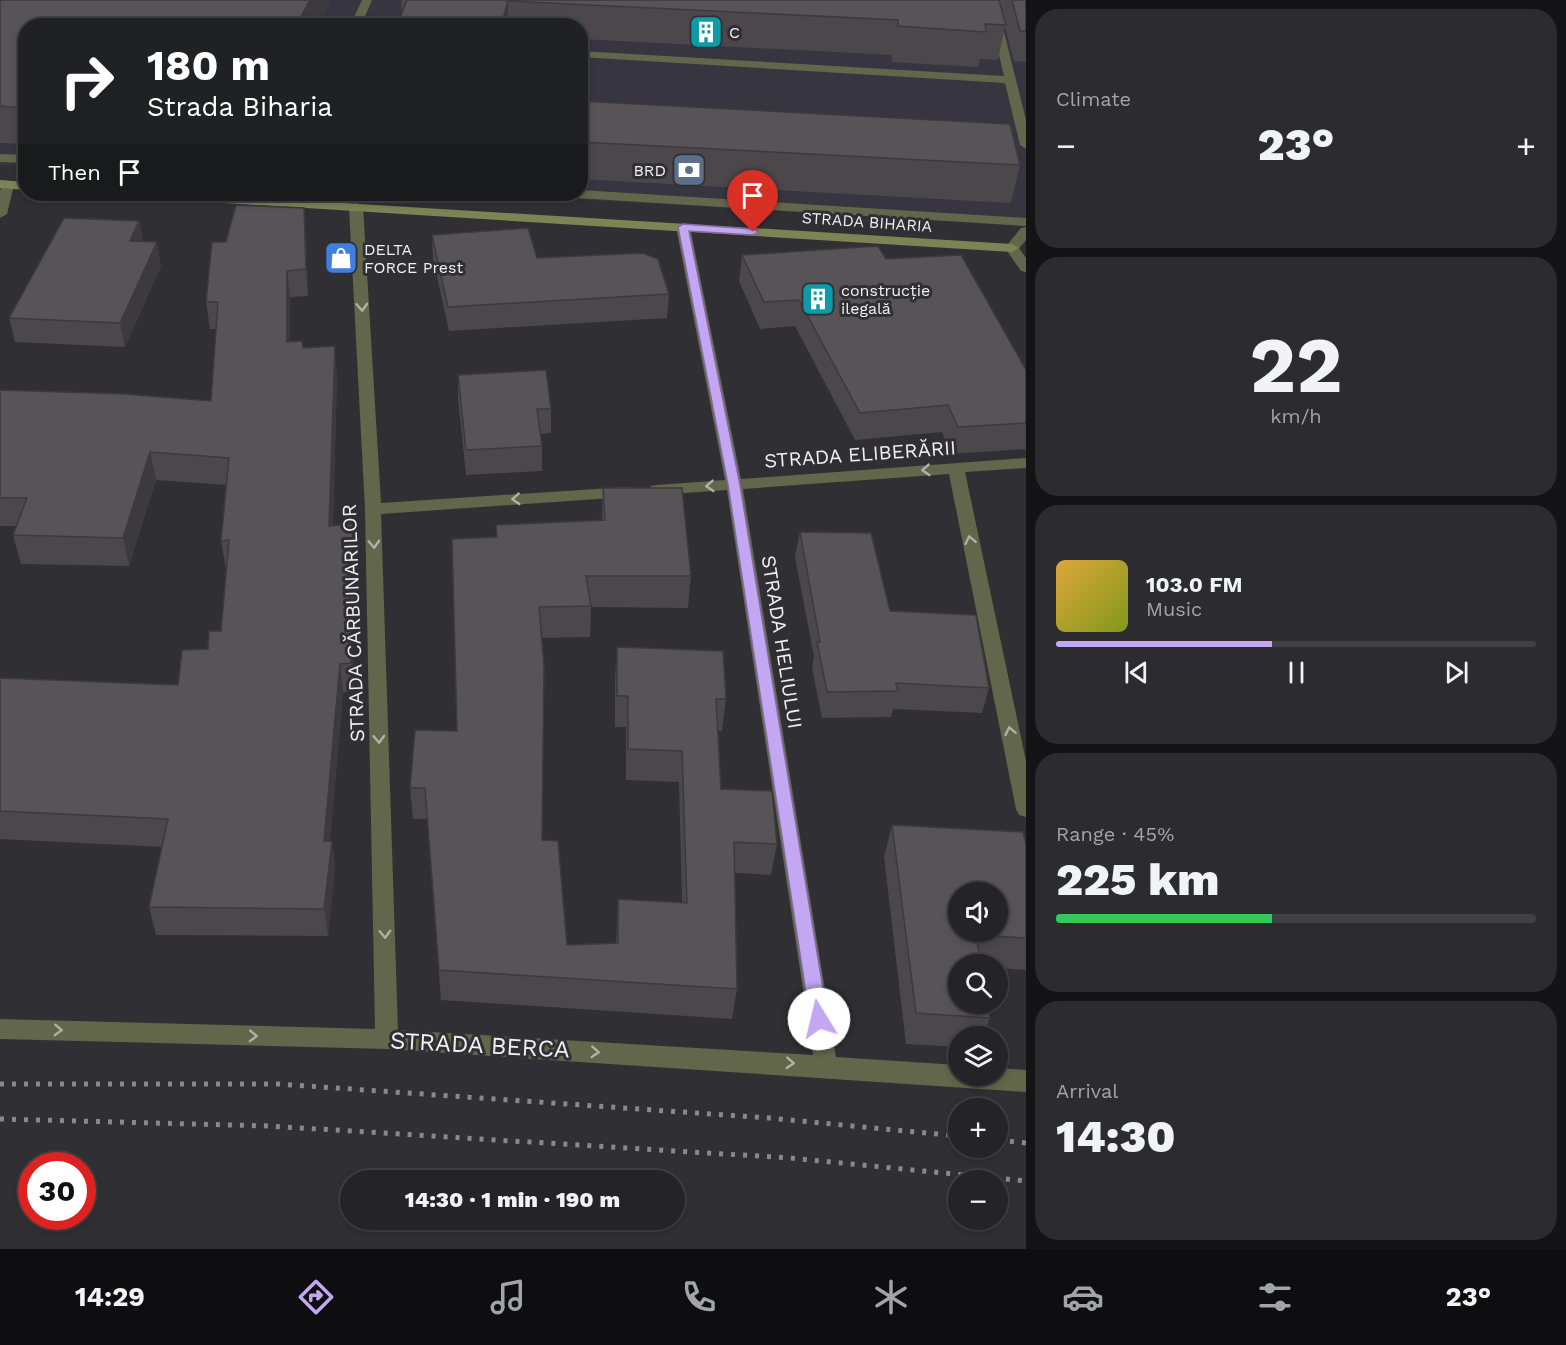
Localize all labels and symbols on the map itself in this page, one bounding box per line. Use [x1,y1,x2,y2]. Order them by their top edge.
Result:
building icon: C [688,14,724,50]
place label: C [729,23,740,42]
bank icon: BRD [671,152,707,188]
place label: BRD [633,161,666,180]
pin [727,170,778,232]
street label: STRADA BIHARIA [801,208,933,236]
shop icon: DELTA FORCE Prest [323,240,359,276]
place label: DELTA FORCE Prest [364,240,463,277]
building icon: construcție ilegală [800,281,836,317]
place label: construcție ilegală [841,281,930,318]
one-way arrow [355,303,368,312]
street label: STRADA ELIBERĂRII [763,435,957,473]
one-way arrow [921,464,930,477]
one-way arrow [706,480,715,493]
one-way arrow [511,493,520,506]
street label: STRADA CĂRBUNARILOR [337,503,369,743]
one-way arrow [965,535,978,545]
one-way arrow [368,539,380,548]
street label: STRADA HELIULUI [756,554,808,730]
one-way arrow [1004,726,1017,736]
one-way arrow [373,734,386,743]
one-way arrow [378,929,391,938]
position arrow [787,987,851,1051]
one-way arrow [54,1024,63,1037]
street label: STRADA BERCA [389,1026,571,1064]
one-way arrow [249,1029,258,1042]
one-way arrow [591,1045,600,1058]
one-way arrow [785,1057,794,1070]
speed limit sign: 30 [18,1152,96,1230]

